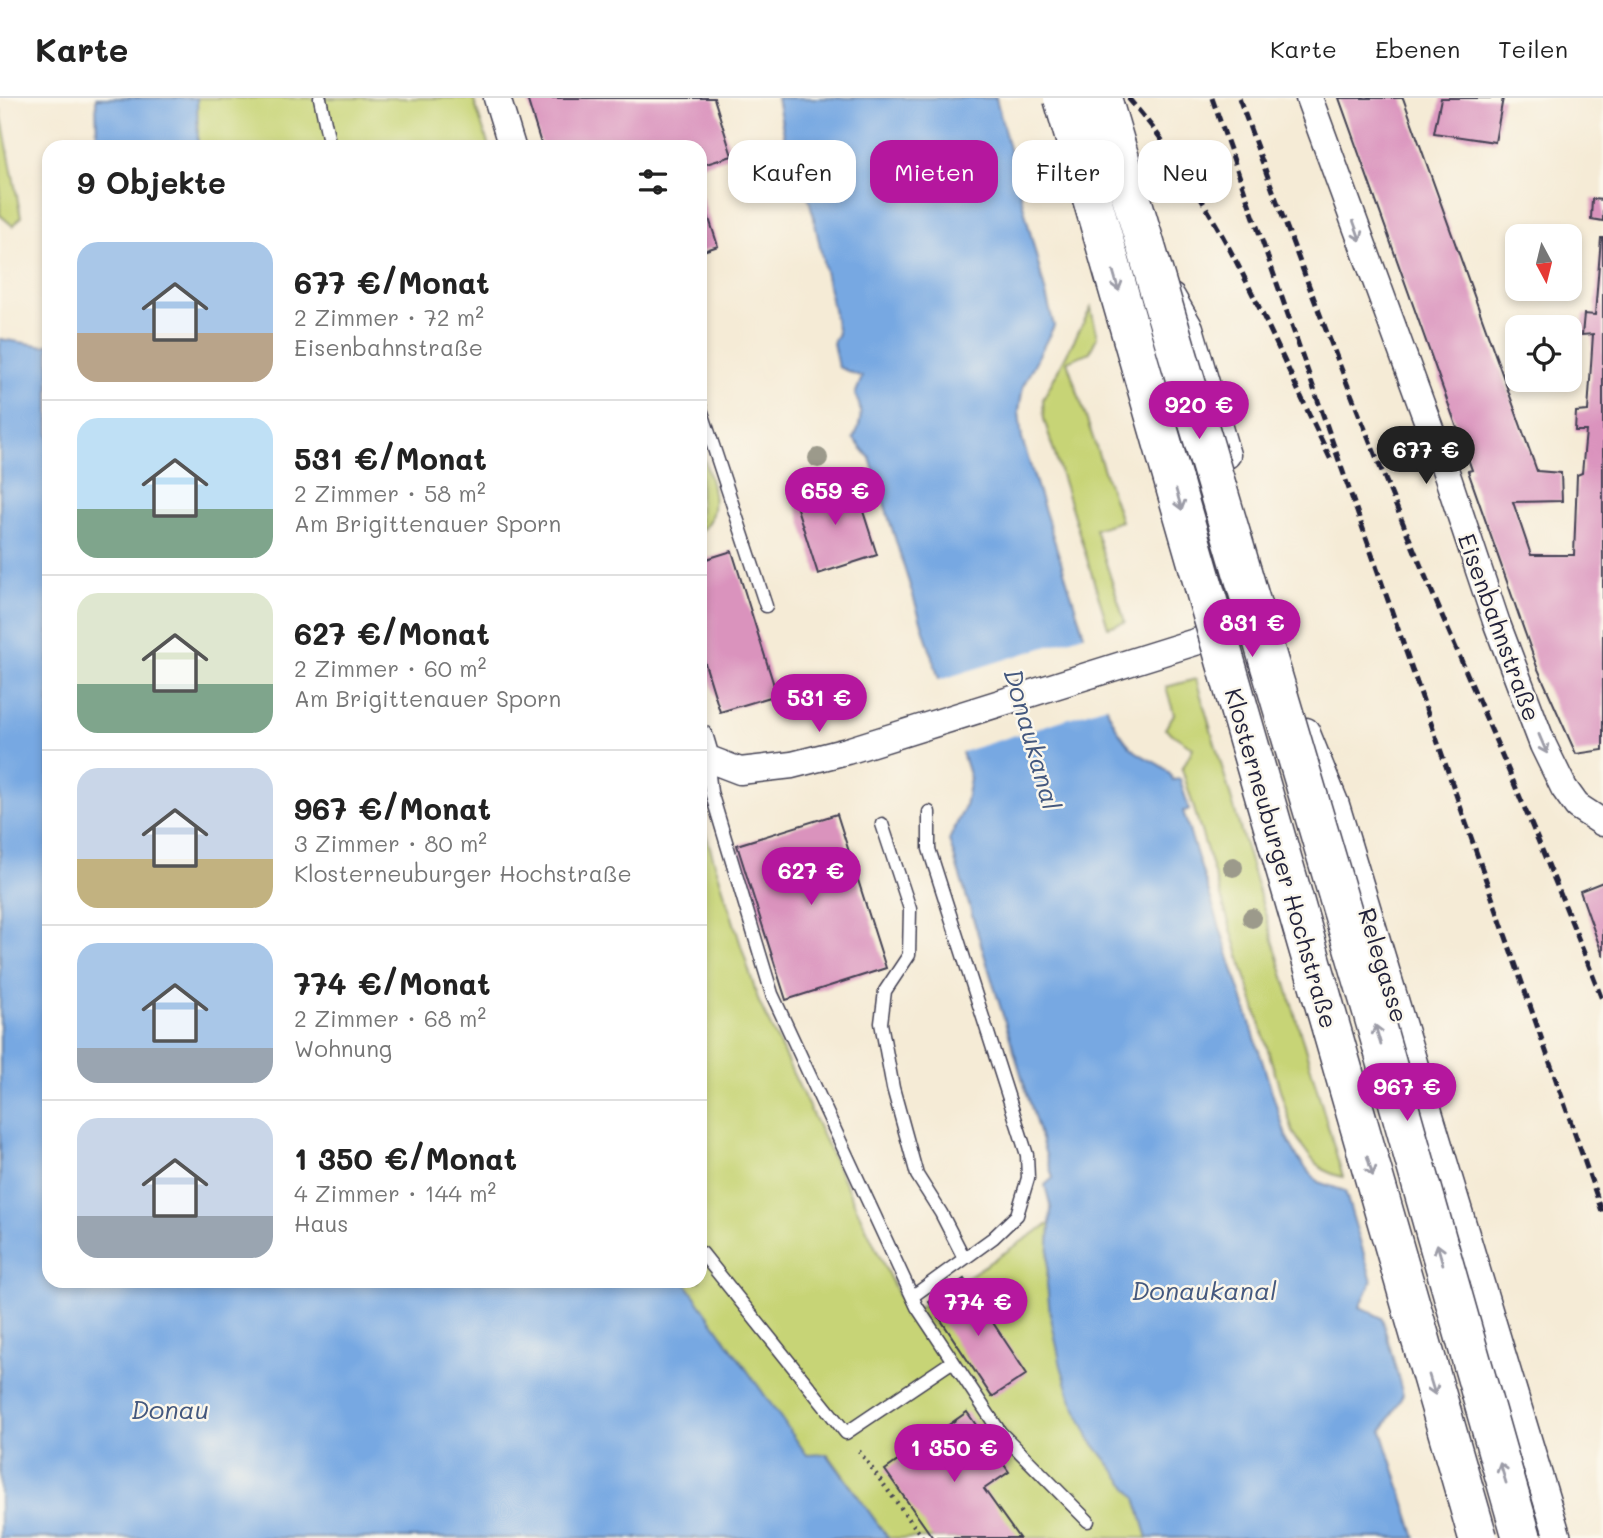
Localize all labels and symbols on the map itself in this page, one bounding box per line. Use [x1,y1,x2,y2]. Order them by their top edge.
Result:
one-way arrow [1352,220,1364,242]
north arrow [1505,224,1582,301]
one-way arrow [1110,270,1123,292]
pin: 920 € [1150,382,1248,441]
pin: 677 € [1377,426,1475,486]
pin: 659 € [786,468,884,527]
one-way arrow [1173,489,1186,511]
street label: Eisenbahnstraße [1452,529,1548,725]
pin: 831 € [1203,600,1301,659]
water label: Donaukanal [997,665,1069,814]
pin: 531 € [770,674,868,734]
street label: Klosterneuburger Hochstraße [1219,684,1345,1032]
one-way arrow [1538,733,1551,755]
pin: 627 € [762,848,860,907]
street label: Relegasse [1352,904,1416,1026]
one-way arrow [1371,1024,1384,1046]
pin: 967 € [1358,1063,1456,1123]
one-way arrow [1364,1154,1377,1177]
one-way arrow [1433,1243,1446,1266]
water label: Donaukanal [1131,1273,1277,1307]
pin: 774 € [929,1278,1027,1338]
one-way arrow [1427,1374,1440,1396]
water label: Donau [131,1392,209,1426]
pin: 1 350 € [889,1424,1019,1484]
one-way arrow [1495,1462,1508,1484]

